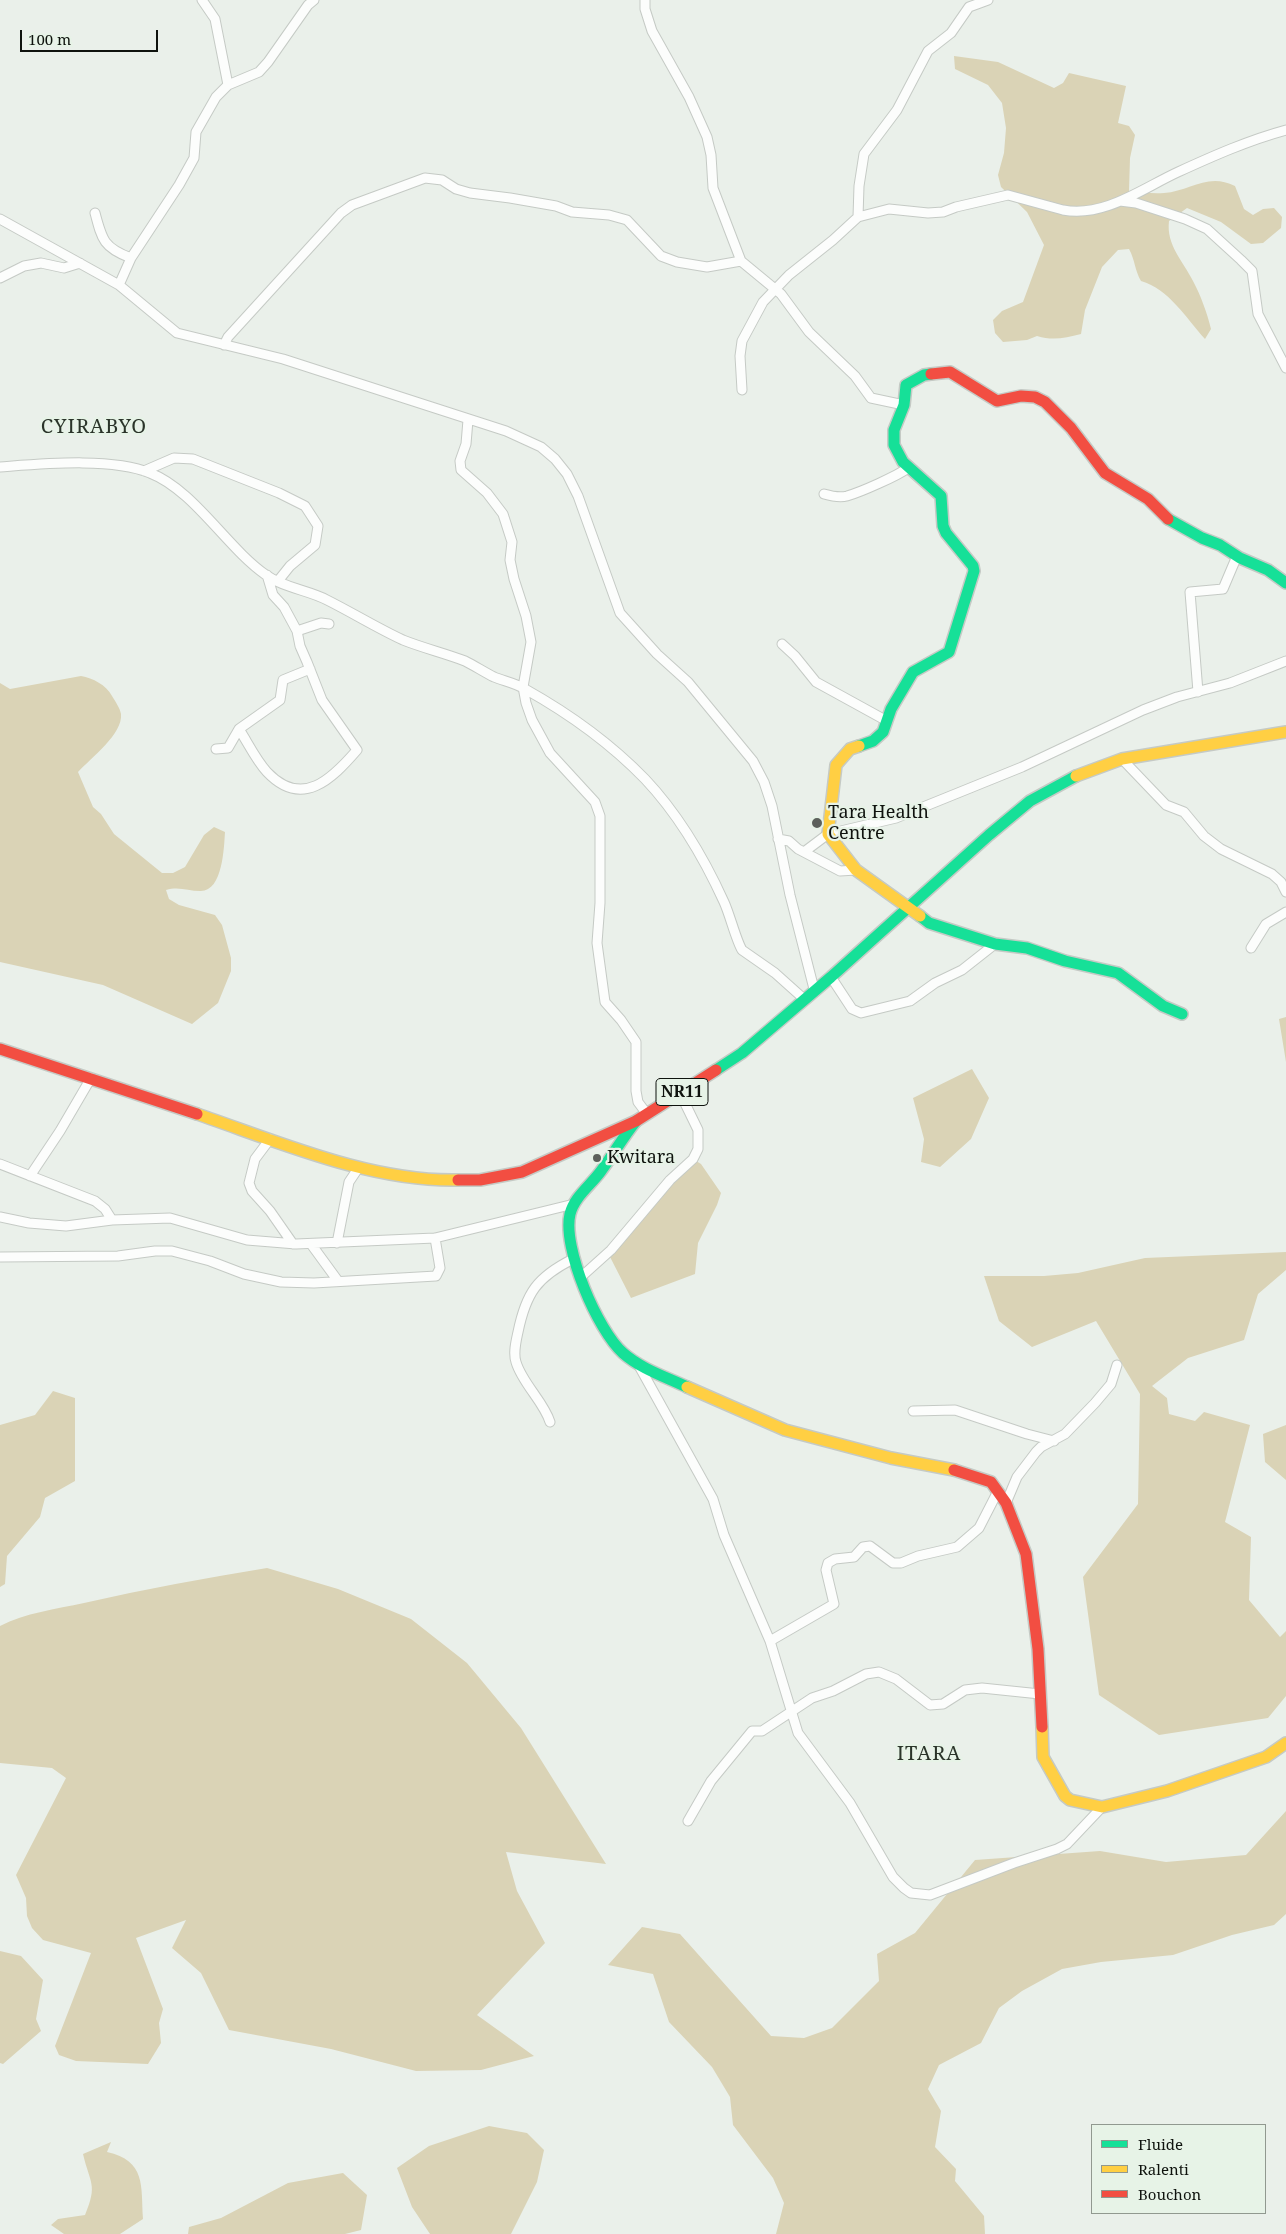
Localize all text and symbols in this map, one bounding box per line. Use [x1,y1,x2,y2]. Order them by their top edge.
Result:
scale bar [22,20,160,52]
text: 100 m [28,29,71,49]
district label: CYIRABYO [40,415,148,439]
place label: Tara Health Centre [828,802,929,844]
marker: Tara Health Centre [810,816,824,830]
road number: NR11 [656,1078,708,1106]
place label: Kwitara [607,1147,675,1169]
marker: Kwitara [591,1152,603,1164]
district label: ITARA [896,1742,962,1766]
legend [1091,2124,1266,2214]
text: Fluide [1138,2134,1183,2154]
text: Ralenti [1138,2159,1189,2179]
text: Bouchon [1138,2184,1201,2204]

